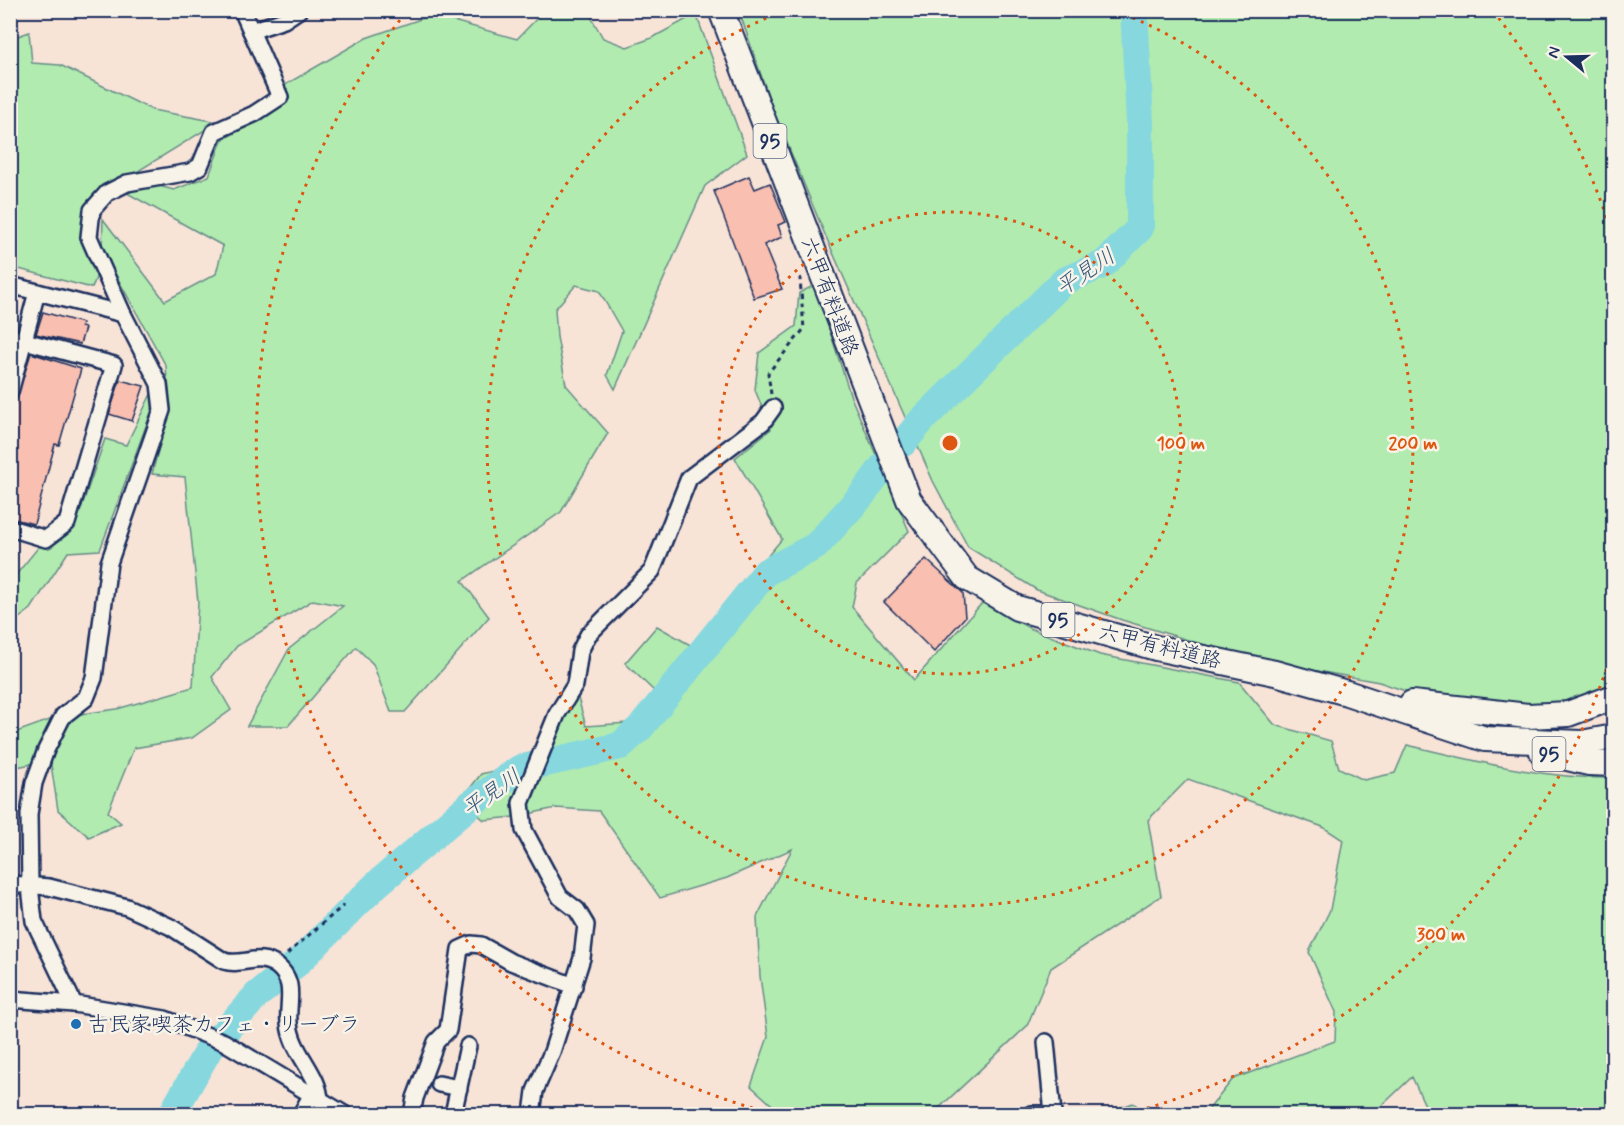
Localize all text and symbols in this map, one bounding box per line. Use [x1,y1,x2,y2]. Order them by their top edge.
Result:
north arrow [1537,27,1597,87]
text: N [1543,44,1566,61]
road number: 95 [754,124,786,158]
street label: 六甲有料道路 [793,233,865,360]
water label: 平見川 [1051,243,1121,303]
text: 100 m [1157,432,1205,456]
text: 200 m [1388,432,1438,456]
centre of rings [940,433,960,453]
road number: 95 [1042,603,1074,637]
street label: 六甲有料道路 [1095,618,1224,676]
road number: 95 [1532,737,1566,771]
water label: 平見川 [457,763,527,824]
text: 300 m [1417,923,1465,947]
place label: 古民家喫茶カフェ・リーブラ [88,1011,360,1039]
marker: 古民家喫茶カフェ・リーブラ [69,1017,83,1031]

